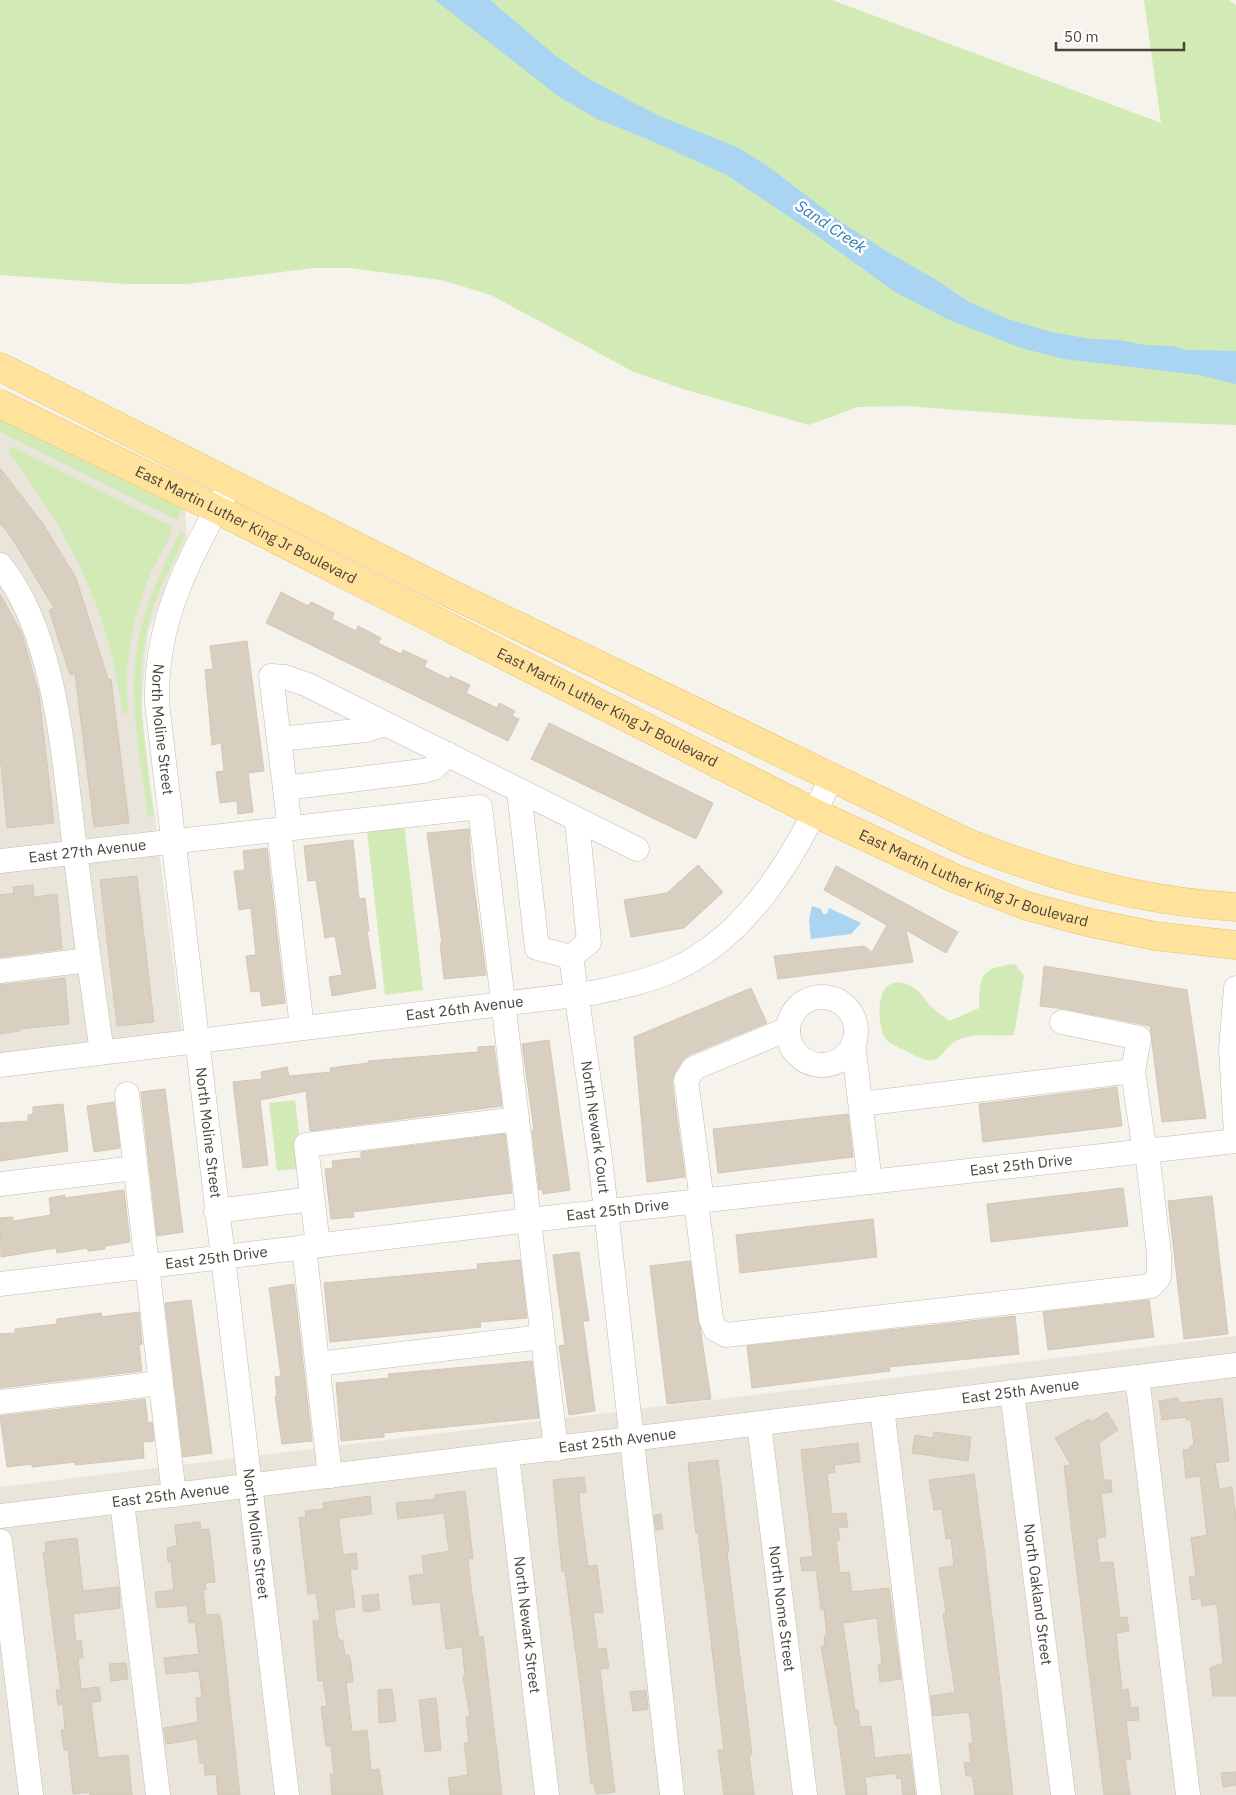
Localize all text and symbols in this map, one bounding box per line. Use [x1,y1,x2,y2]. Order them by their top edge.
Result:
scale bar [1056,20,1184,52]
text: 50 m [1064,27,1099,46]
water label: Sand Creek [792,195,871,257]
street label: East Martin Luther King Jr Boulevard [132,461,360,588]
street label: East Martin Luther King Jr Boulevard [494,643,721,771]
street label: North Moline Street [148,663,178,796]
street label: East Martin Luther King Jr Boulevard [856,825,1090,931]
street label: East 27th Avenue [28,835,147,867]
street label: East 26th Avenue [405,991,524,1025]
street label: North Newark Court [577,1059,614,1195]
street label: North Moline Street [191,1066,226,1199]
street label: East 25th Drive [969,1149,1073,1180]
street label: East 25th Drive [565,1194,670,1225]
street label: East 25th Drive [164,1242,269,1273]
street label: East 25th Avenue [960,1374,1080,1407]
street label: East 25th Avenue [557,1423,677,1457]
street label: North Moline Street [239,1467,274,1600]
street label: East 25th Avenue [111,1478,231,1511]
street label: North Oakland Street [1020,1522,1056,1666]
street label: North Nome Street [765,1544,800,1673]
street label: North Newark Street [510,1555,545,1695]

